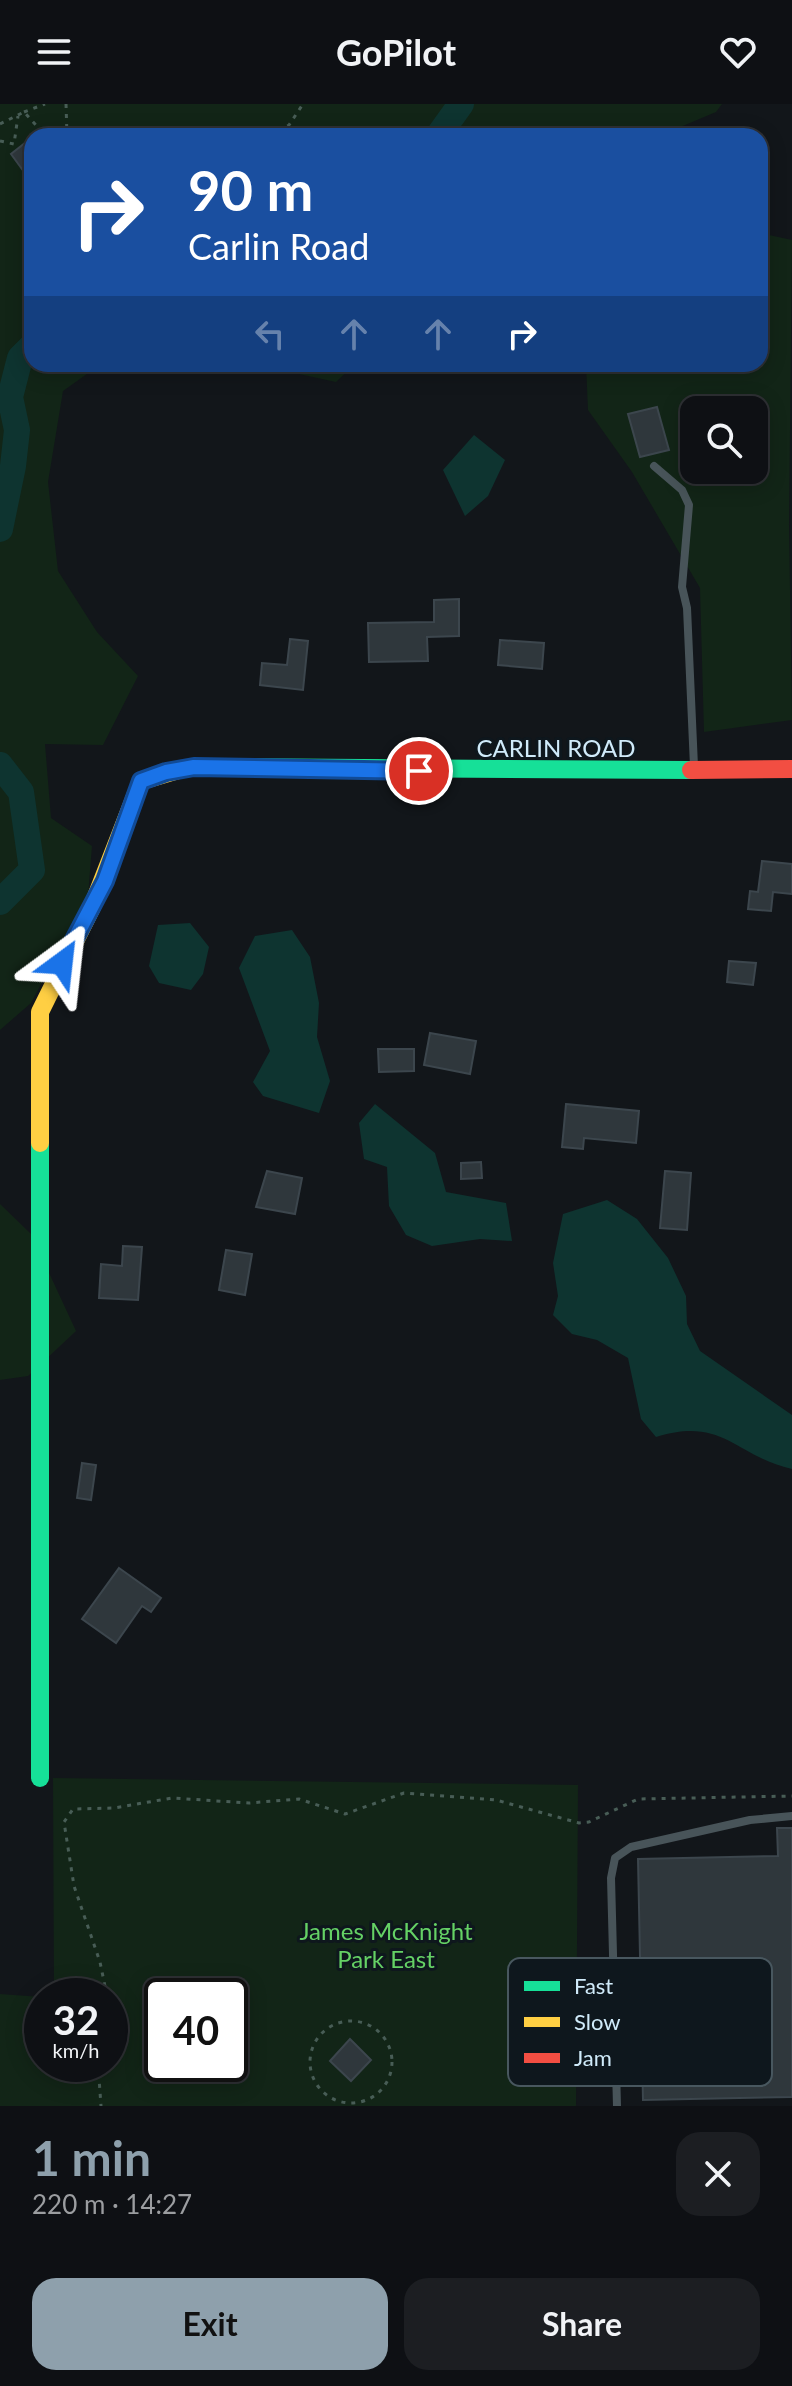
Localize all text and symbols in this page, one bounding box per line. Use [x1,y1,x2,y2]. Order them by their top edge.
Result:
icon: menu [32,30,76,74]
text: GoPilot [336,30,456,74]
icon: heart [716,30,760,74]
text: 90 m [188,156,313,223]
icon: right [56,160,160,264]
text: Carlin Road [188,224,369,268]
icon: left [248,312,292,356]
icon: ahead [332,312,376,356]
icon: ahead [416,312,460,356]
icon: right [500,312,544,356]
map controls [680,396,768,484]
button: search [680,396,768,484]
street label: CARLIN ROAD [477,733,635,762]
pin [385,737,453,805]
icon: arrive [397,749,441,793]
position arrow [20,921,104,1005]
park label: James McKnight Park East [299,1916,473,1973]
legend [508,1958,772,2086]
text: Fast [574,1972,613,1999]
speed limit sign: 40 [144,1978,248,2082]
text: 32 [53,1996,99,2044]
text: Slow [574,2008,621,2035]
text: km/h [53,2038,99,2062]
text: Jam [574,2044,612,2071]
text: 1 min [32,2129,151,2186]
button: close [676,2132,760,2216]
text: 220 m · 14:27 [32,2188,192,2220]
button: Exit [32,2278,388,2370]
button: Share [404,2278,760,2370]

